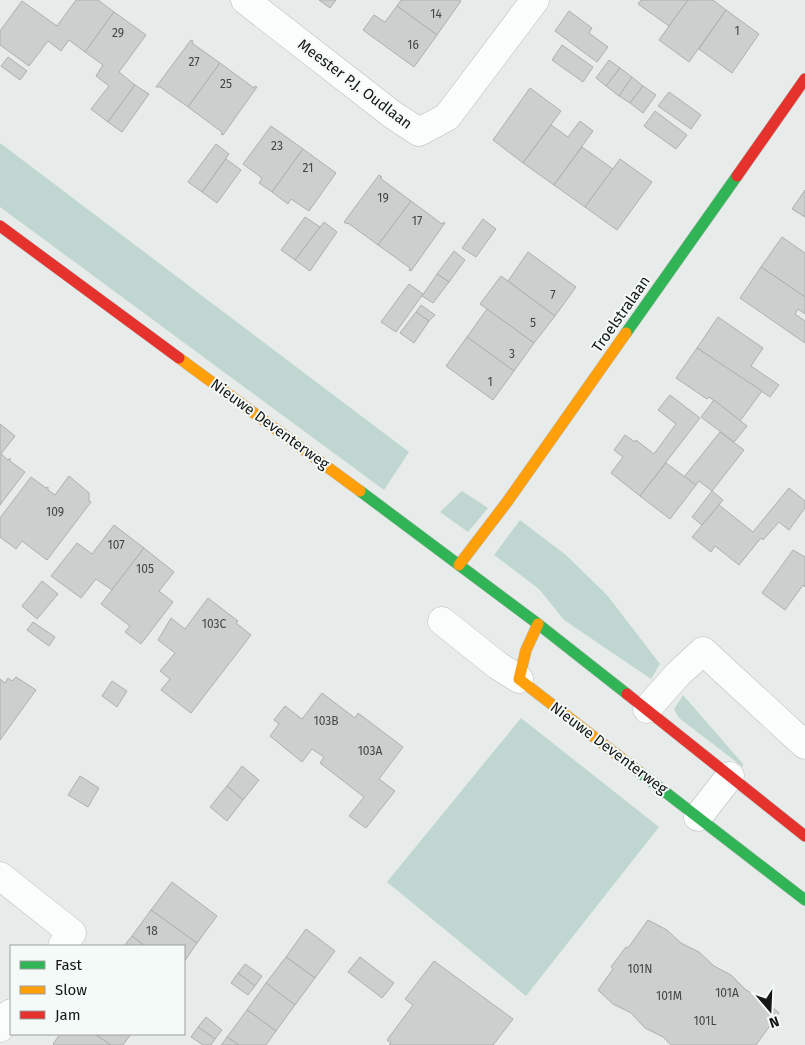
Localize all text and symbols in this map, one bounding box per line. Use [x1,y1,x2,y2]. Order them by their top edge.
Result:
house number: 14 [430,7,442,21]
house number: 1 [734,24,740,38]
house number: 29 [112,26,124,40]
street label: Meester P.J. Oudlaan [294,35,416,133]
house number: 16 [407,38,419,52]
house number: 27 [188,55,200,69]
house number: 25 [220,77,232,91]
house number: 23 [271,139,283,153]
house number: 21 [303,161,313,175]
house number: 19 [377,191,389,205]
house number: 17 [412,214,422,228]
street label: Troelstralaan [588,272,654,356]
house number: 7 [550,288,556,302]
house number: 5 [530,316,536,330]
house number: 3 [509,347,515,361]
street label: Nieuwe Deventerweg [207,375,333,473]
house number: 1 [487,375,493,389]
house number: 109 [46,505,64,519]
house number: 107 [108,538,124,552]
house number: 105 [136,562,154,576]
house number: 103C [202,617,227,631]
street label: Nieuwe Deventerweg [547,698,671,798]
house number: 103B [313,714,339,728]
house number: 103A [358,744,382,758]
house number: 18 [146,924,158,938]
legend [10,945,185,1035]
text: Fast [55,956,82,974]
house number: 101N [628,962,652,976]
text: Slow [55,981,87,999]
north arrow [745,985,795,1035]
house number: 101A [715,986,739,1000]
house number: 101M [656,989,682,1003]
text: Jam [55,1006,81,1024]
text: N [767,1012,781,1031]
house number: 101L [694,1014,716,1028]

